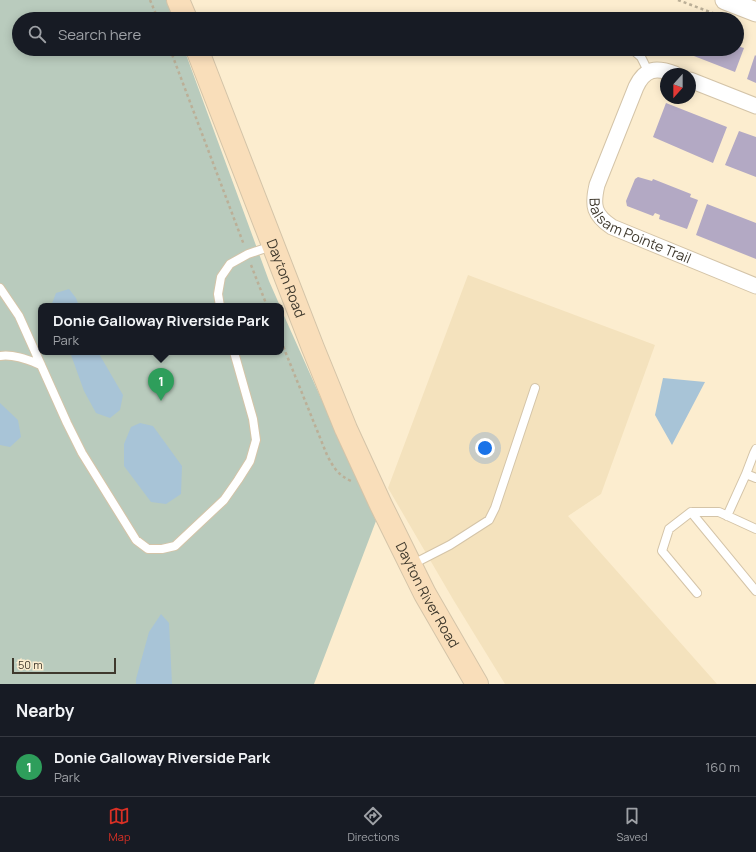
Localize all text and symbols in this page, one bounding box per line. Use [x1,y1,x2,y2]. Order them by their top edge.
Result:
search box [12,12,744,56]
icon: search [26,23,48,45]
text: Search here [58,24,141,45]
north arrow [660,68,696,104]
street label: Balsam Pointe Trail [586,197,694,267]
street label: Dayton Road [263,236,310,320]
popup [38,303,284,355]
text: Donie Galloway Riverside Park [53,310,269,331]
text: Park [53,331,79,349]
pin: 1 [148,368,174,401]
your location [475,438,495,458]
street label: Dayton River Road [392,539,464,651]
scale bar [12,656,116,675]
text: 50 m [18,657,43,672]
text: Nearby [16,699,74,722]
text: Donie Galloway Riverside Park [54,747,270,768]
text: 1 [26,758,32,776]
text: 160 m [705,758,740,776]
text: Park [54,768,80,786]
tab: Map [108,805,130,844]
tab: Directions [347,805,400,844]
tab: Saved [617,805,648,844]

